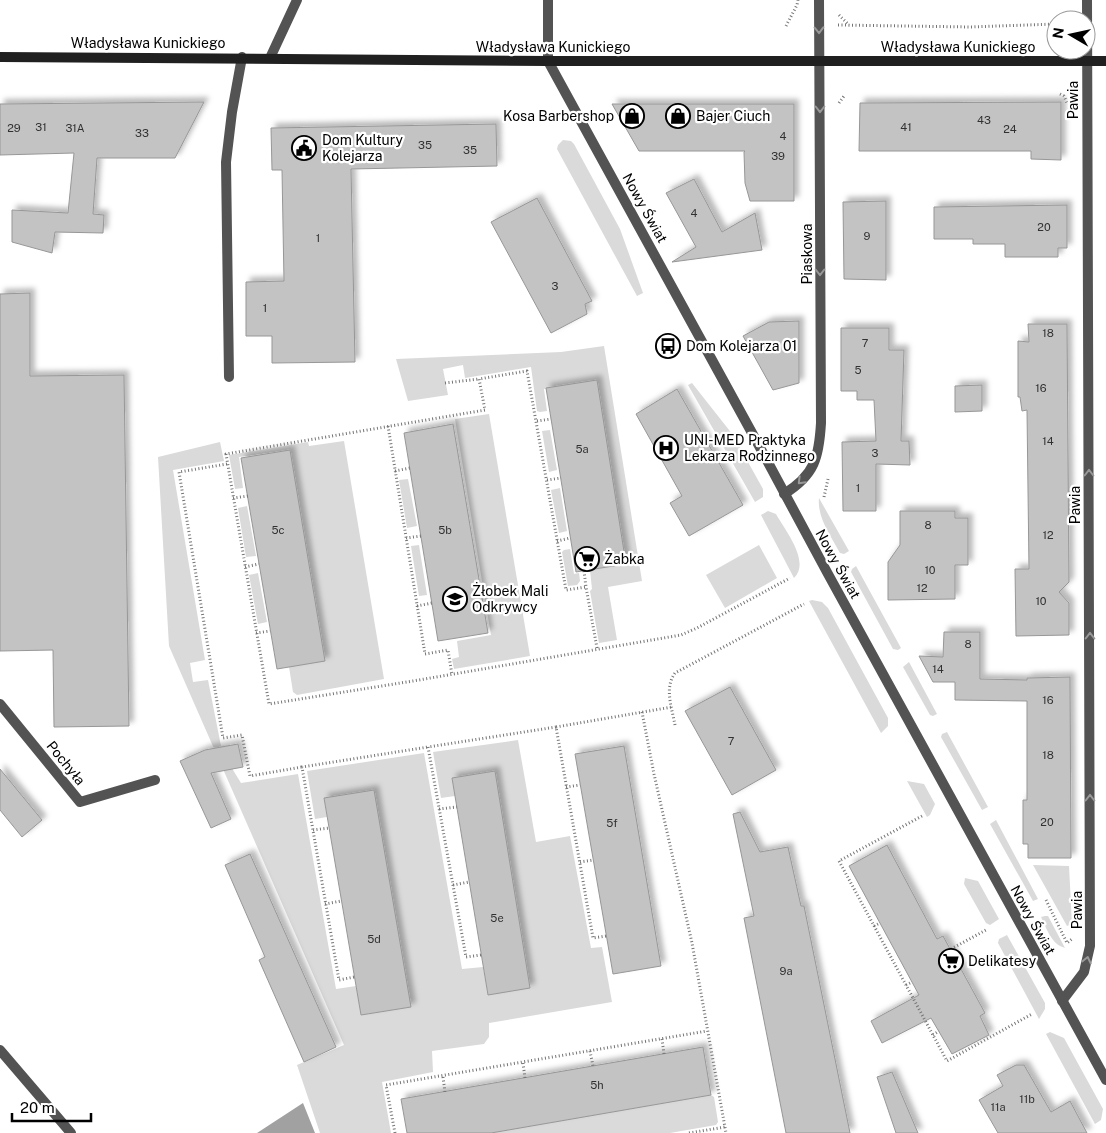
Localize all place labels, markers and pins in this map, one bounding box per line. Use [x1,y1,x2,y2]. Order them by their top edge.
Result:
shop icon: Kosa Barbershop [619,103,645,129]
shop icon: Bajer Ciuch [665,103,691,129]
place label: Kosa Barbershop [503,108,614,124]
place label: Bajer Ciuch [696,108,770,124]
place label: Dom Kultury Kolejarza [322,132,403,164]
public building icon: Dom Kultury Kolejarza [291,135,317,161]
bus stop icon: Dom Kolejarza 01 [655,333,681,359]
place label: Dom Kolejarza 01 [686,338,797,354]
place label: UNI-MED Praktyka Lekarza Rodzinnego [684,432,815,464]
hospital icon: UNI-MED Praktyka Lekarza Rodzinnego [653,435,679,461]
supermarket icon: Żabka [574,546,600,572]
place label: Żabka [604,549,645,567]
place label: Żłobek Mali Odkrywcy [472,581,548,615]
school or university icon: Żłobek Mali Odkrywcy [442,586,468,612]
supermarket icon: Delikatesy [938,948,964,974]
place label: Delikatesy [968,953,1037,969]

